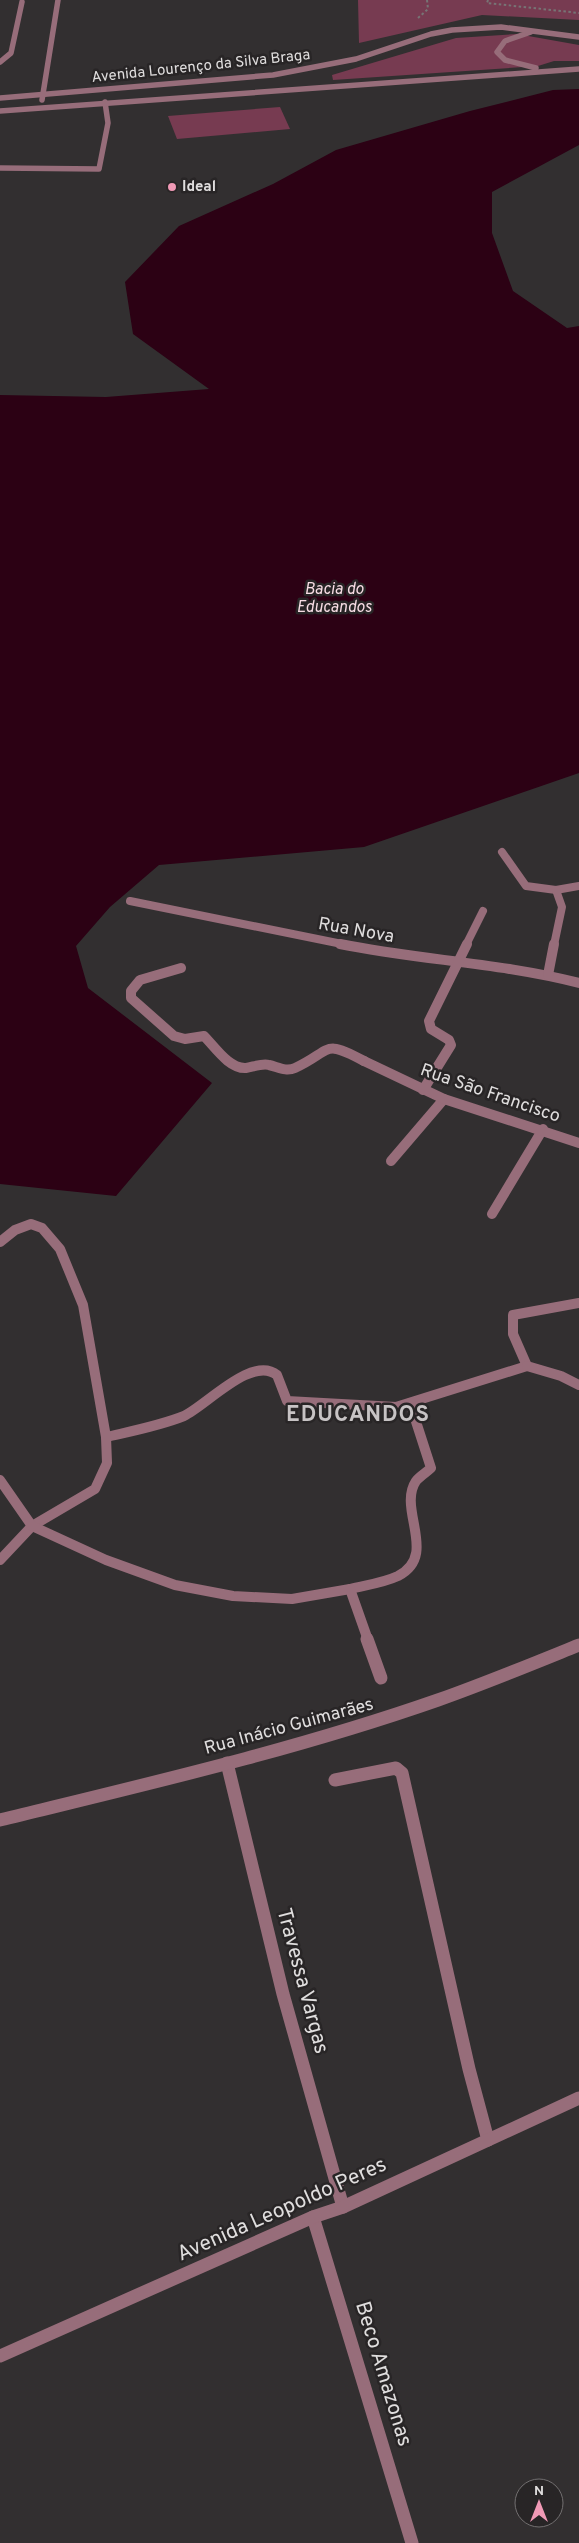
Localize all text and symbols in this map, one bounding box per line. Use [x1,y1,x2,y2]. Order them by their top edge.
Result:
street label: Avenida Lourenço da Silva Braga [91,46,311,88]
place label: Ideal [182,178,216,197]
marker: Ideal [166,181,178,193]
water label: Bacia do Educandos [296,580,372,618]
street label: Rua Nova [316,913,396,949]
street label: Rua São Francisco [417,1059,563,1129]
district label: EDUCANDOS [286,1402,430,1429]
street label: Rua Inácio Guimarães [202,1693,376,1761]
street label: Travessa Vargas [270,1905,334,2057]
street label: Avenida Leopoldo Peres [173,2152,391,2268]
street label: Beco Amazonas [348,2298,418,2450]
north arrow [514,2478,564,2528]
text: N [534,2483,544,2500]

